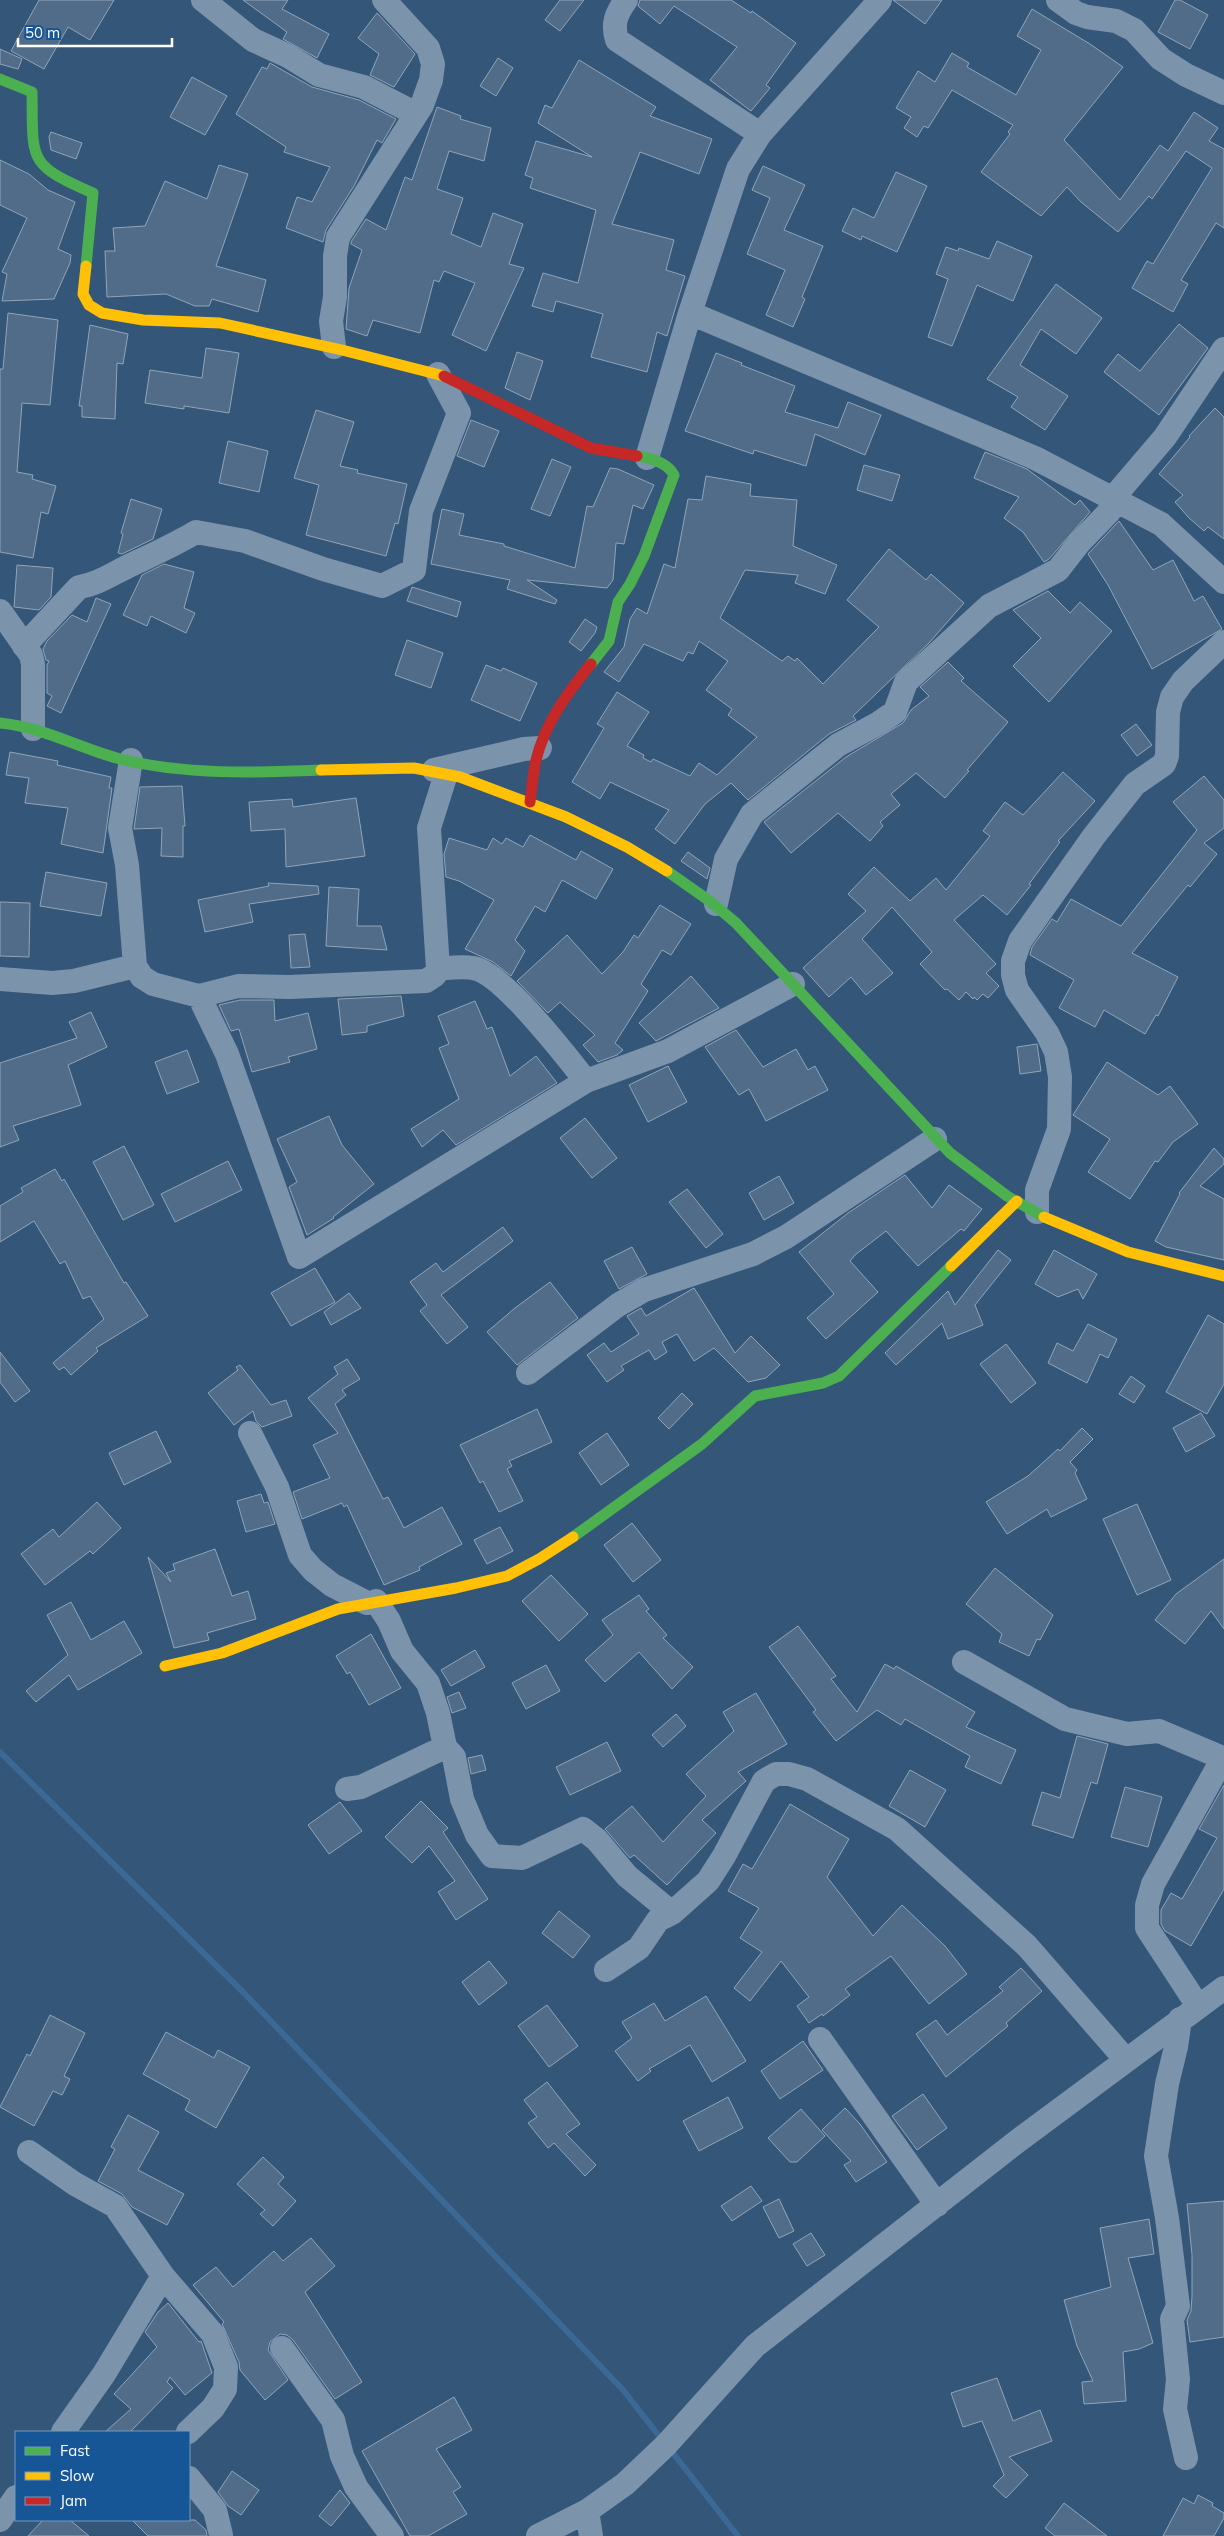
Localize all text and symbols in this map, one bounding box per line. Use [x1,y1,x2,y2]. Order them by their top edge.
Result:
scale bar [18,15,171,47]
text: 50 m [25,23,60,42]
legend [15,2431,190,2521]
text: Fast [60,2441,90,2460]
text: Slow [60,2466,94,2485]
text: Jam [60,2491,87,2510]

